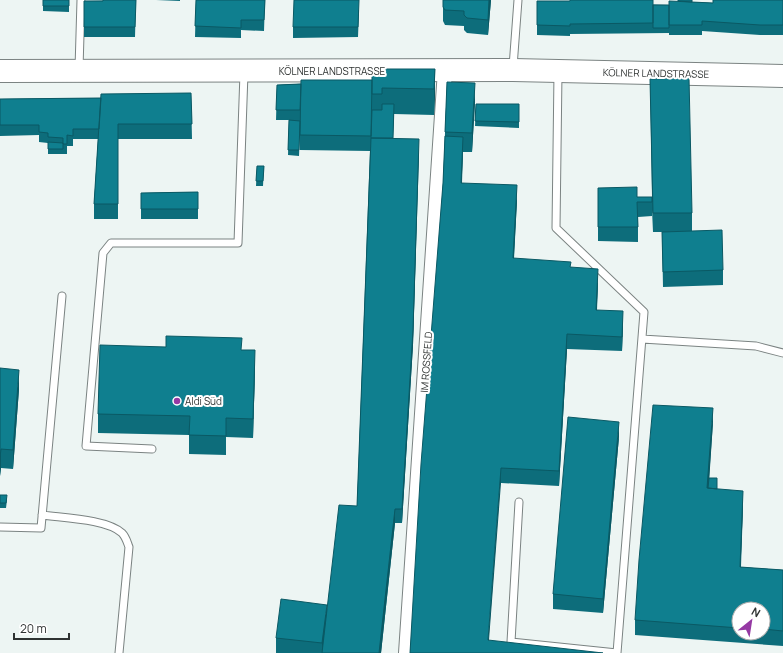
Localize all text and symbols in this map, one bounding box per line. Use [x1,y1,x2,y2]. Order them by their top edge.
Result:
street label: KÖLNER LANDSTRASSE [279,64,386,78]
street label: KÖLNER LANDSTRASSE [603,65,710,81]
street label: IM ROSSFELD [417,331,435,393]
place label: Aldi Süd [185,394,222,408]
marker: Aldi Süd [172,396,182,406]
north arrow [731,601,771,641]
text: N [749,603,764,620]
scale bar [14,615,69,641]
text: 20 m [20,620,47,637]

